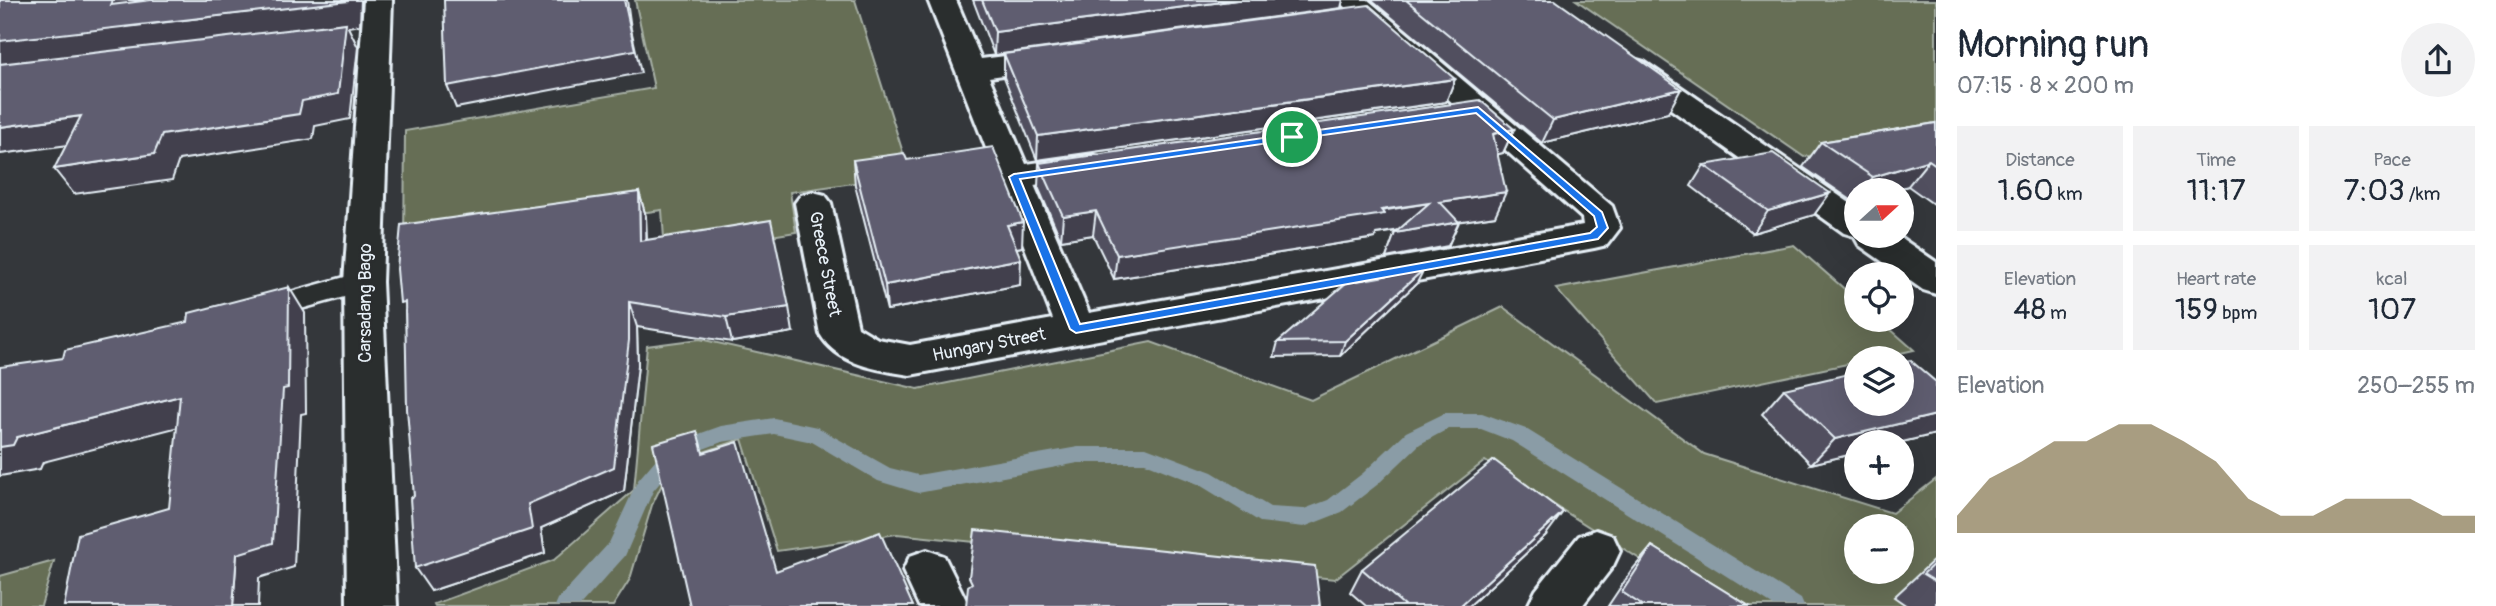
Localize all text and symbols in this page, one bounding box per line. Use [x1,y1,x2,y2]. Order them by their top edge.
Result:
text: Morning run [1957,21,2149,69]
button: share [2401,23,2475,97]
text: 07:15 · 8 × 200 m [1957,71,2134,100]
pin [1262,107,1322,167]
icon: arrive [1273,118,1311,156]
text: Distance [2005,148,2075,172]
text: Time [2196,148,2236,172]
text: Pace [2373,148,2411,172]
text: 1.60 [1997,172,2054,209]
text: 11:17 [2186,172,2246,209]
text: 7:03 [2344,172,2405,209]
north arrow [1844,178,1914,248]
map controls [1844,178,1914,584]
text: km [2054,182,2083,206]
text: /km [2405,182,2440,206]
street label: Greece Street [804,210,847,319]
street label: Carsadang Bago [354,243,377,363]
button: locate [1844,262,1914,332]
text: Elevation [2004,267,2076,291]
text: Heart rate [2176,267,2256,291]
text: kcal [2377,267,2407,291]
text: 48 [2013,291,2046,328]
text: 159 [2175,291,2218,328]
text: 107 [2368,291,2416,328]
text: m [2046,301,2067,325]
text: bpm [2218,301,2257,325]
street label: Hungary Street [930,323,1048,367]
button: layers [1844,346,1914,416]
text: Elevation [1957,371,2045,400]
text: 250–255 m [2357,371,2475,400]
button: + [1844,430,1914,500]
button: − [1844,514,1914,584]

